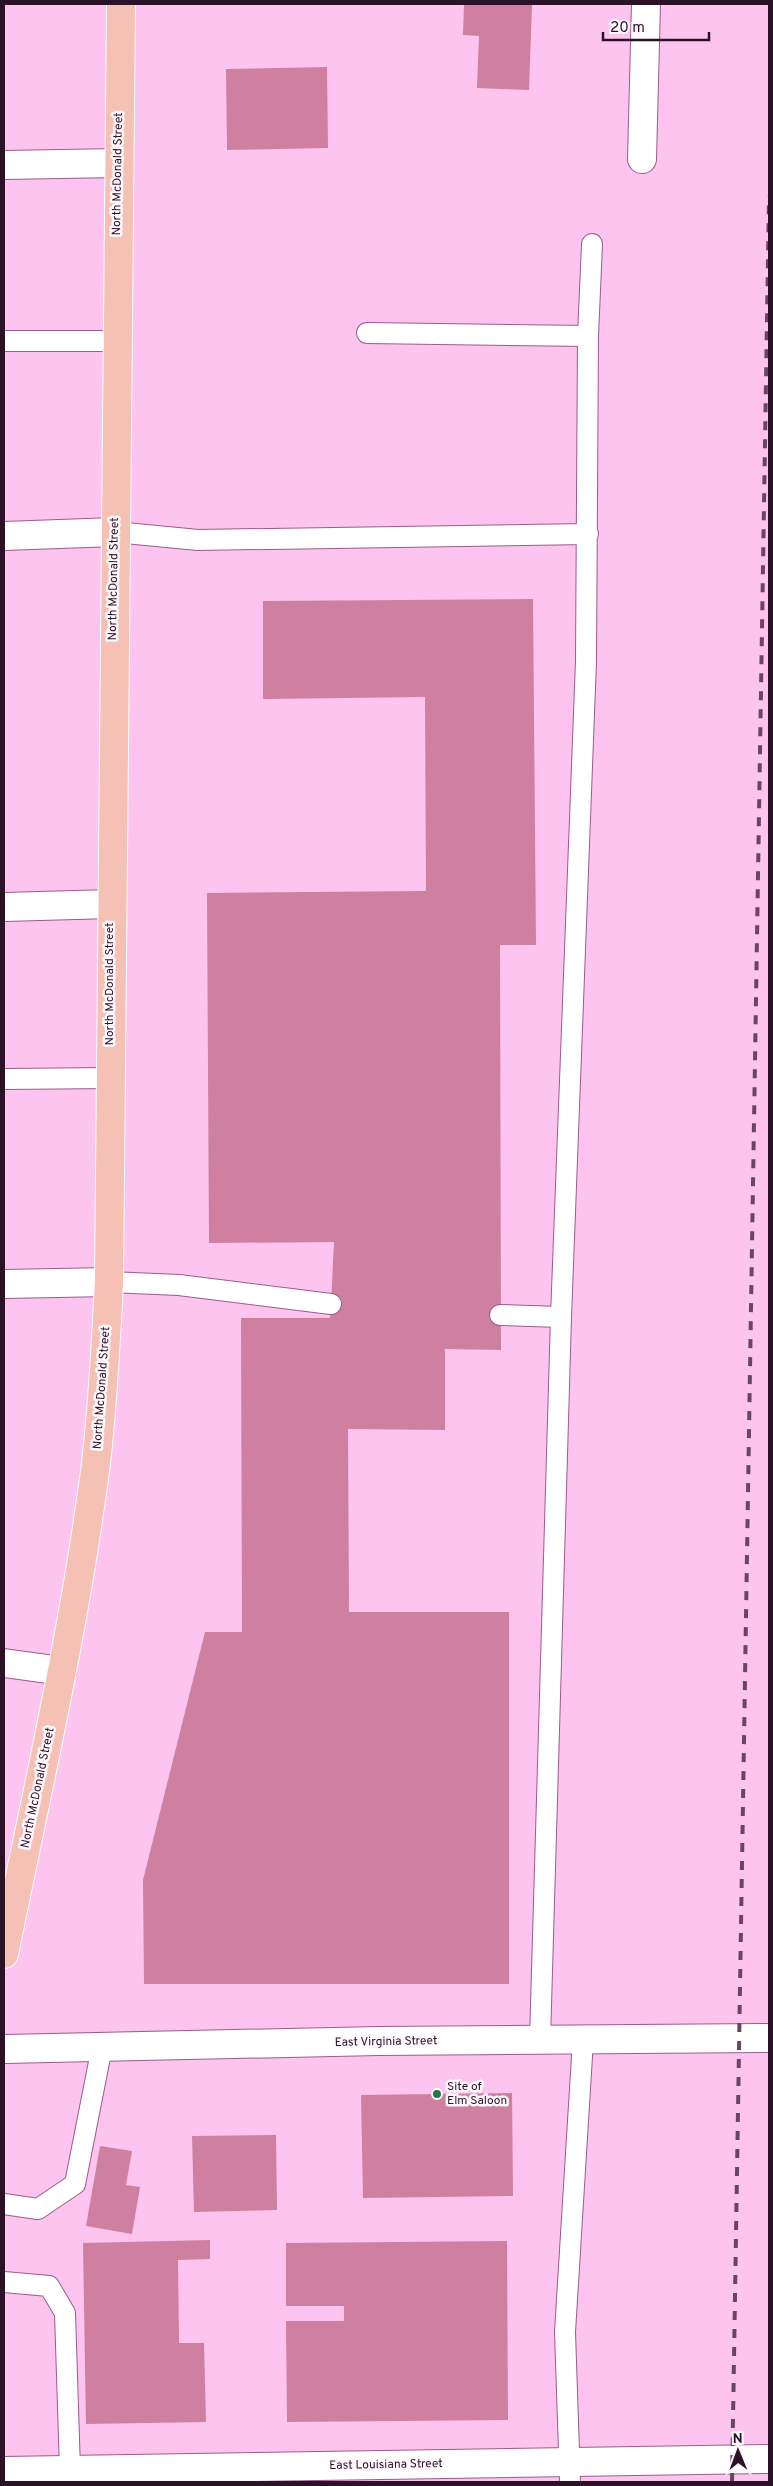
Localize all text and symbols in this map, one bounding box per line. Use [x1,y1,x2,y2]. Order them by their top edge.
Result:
scale bar [603,10,709,42]
text: 20 m [610,19,645,38]
street label: North McDonald Street [109,112,127,236]
street label: North McDonald Street [105,517,123,641]
street label: North McDonald Street [102,922,118,1046]
street label: North McDonald Street [90,1326,114,1450]
street label: North McDonald Street [17,1726,59,1850]
street label: East Virginia Street [334,2033,438,2051]
place label: Site of Elm Saloon [447,2079,507,2109]
marker: Site of Elm Saloon [431,2088,443,2100]
north arrow [713,2426,763,2476]
text: N [733,2431,743,2448]
street label: East Louisiana Street [329,2456,443,2474]

